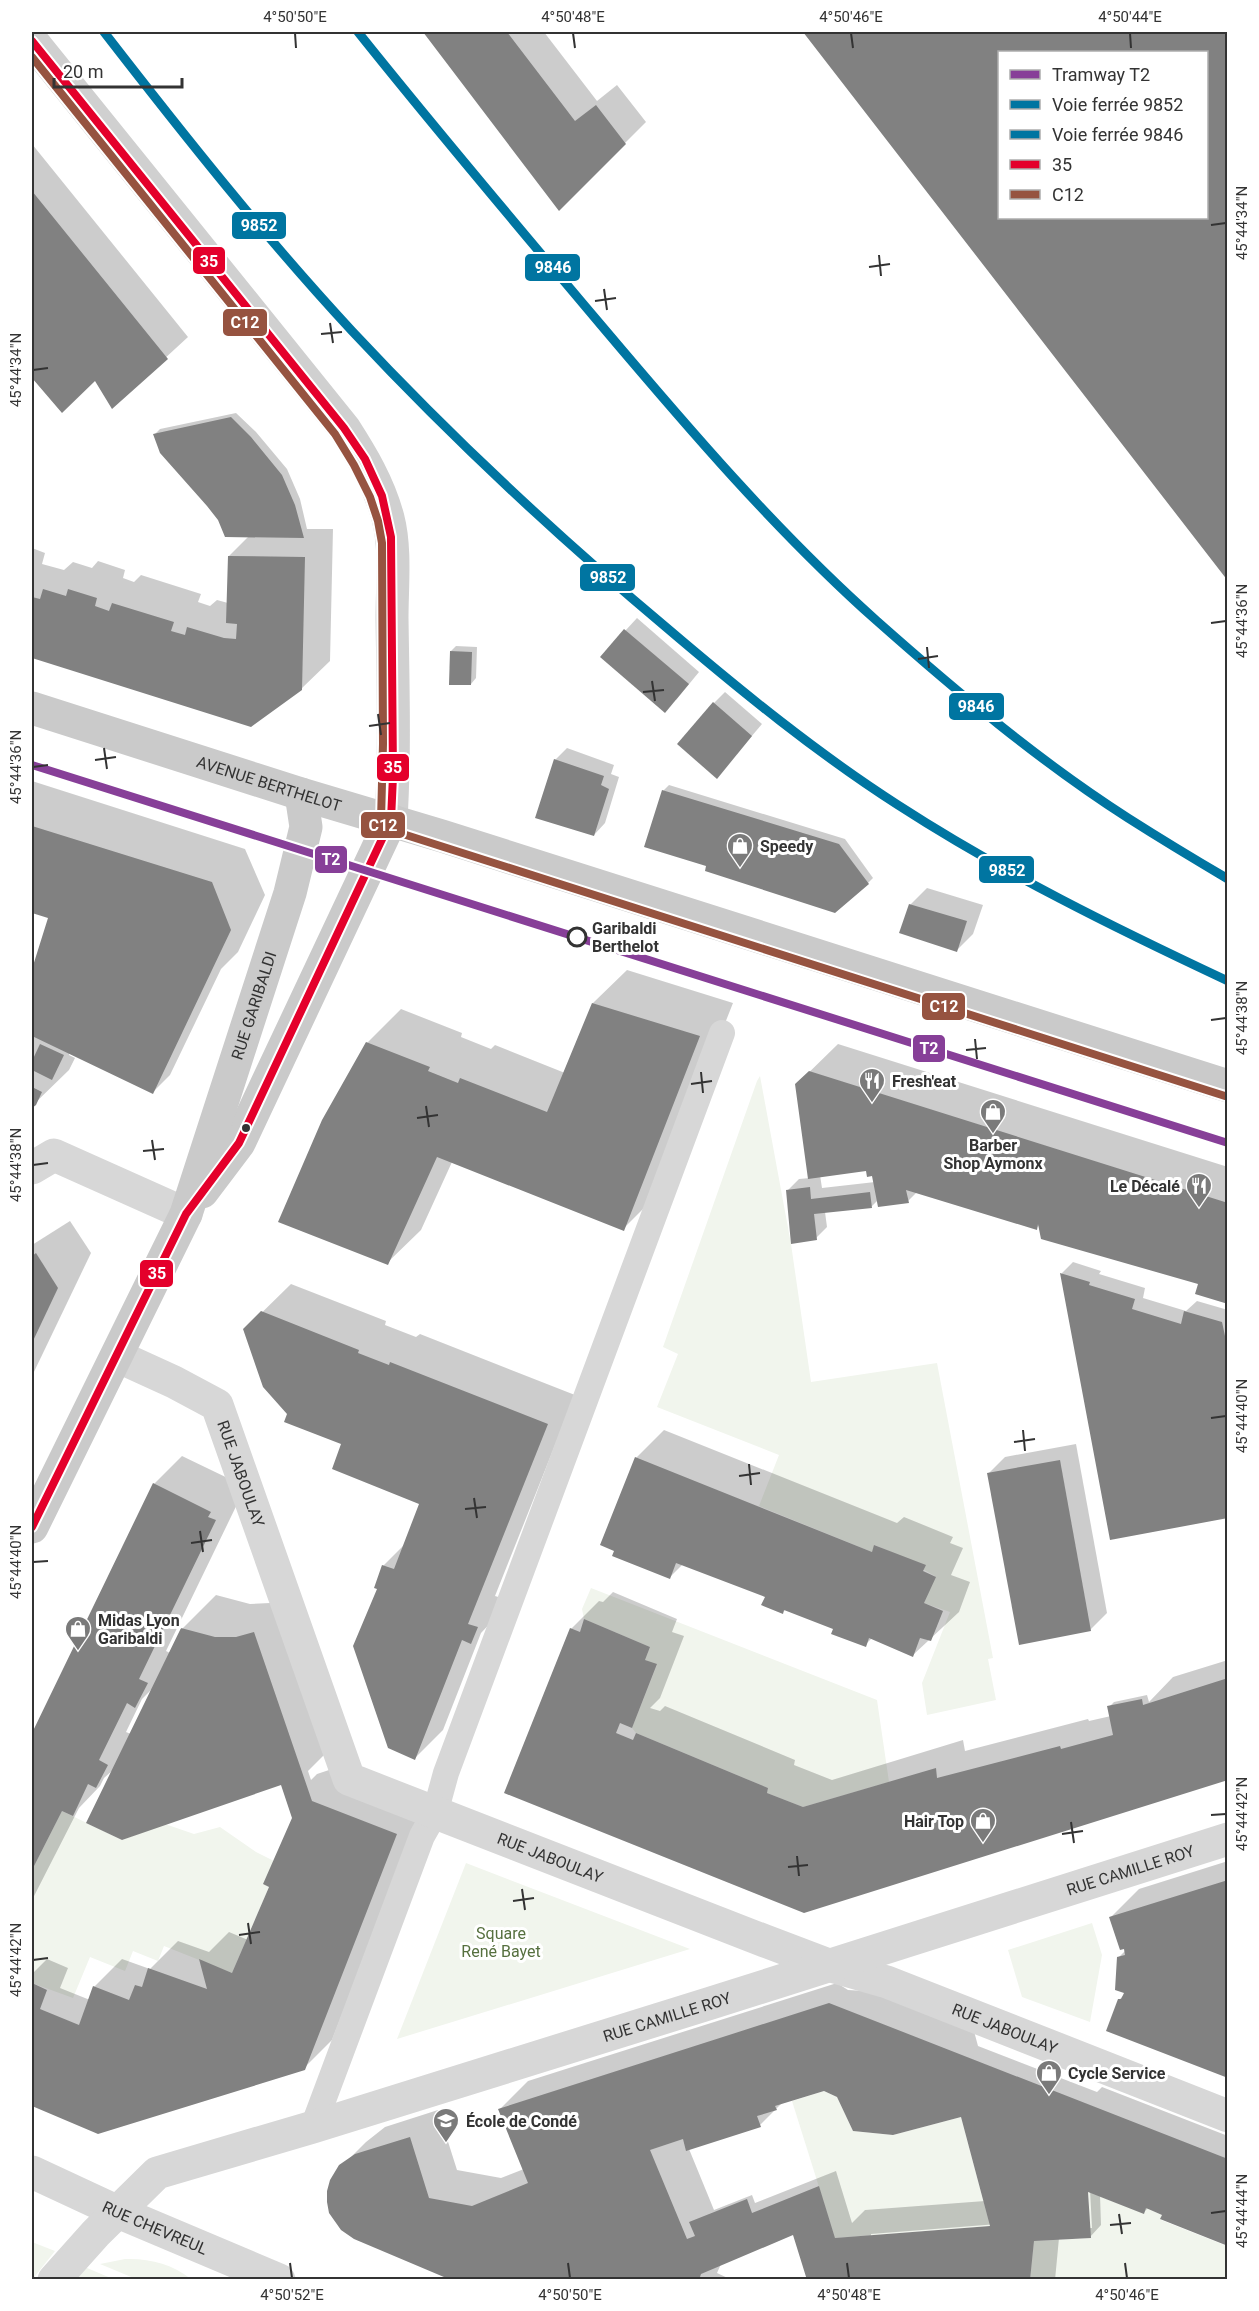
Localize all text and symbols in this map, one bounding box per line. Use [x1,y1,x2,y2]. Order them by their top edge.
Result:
text: 4°50'50"E [263,8,327,26]
text: 4°50'48"E [541,8,605,26]
text: 4°50'46"E [819,8,883,26]
text: 4°50'44"E [1098,8,1162,26]
scale bar [54,51,182,89]
legend [998,51,1208,219]
text: 20 m [63,61,103,82]
text: Tramway T2 [1052,64,1150,85]
text: Voie ferrée 9852 [1052,94,1183,115]
text: Voie ferrée 9846 [1052,124,1183,145]
text: 35 [1052,154,1072,175]
text: C12 [1052,184,1084,205]
text: 45°44'34"N [1233,186,1251,260]
line badge: 9852 [231,211,287,240]
text: 9852 [241,216,277,235]
line badge: 35 [192,246,226,275]
text: 35 [200,252,218,271]
line badge: 9846 [524,253,581,282]
text: 9846 [535,258,571,277]
line badge: C12 [222,308,268,337]
text: C12 [231,313,259,332]
text: 45°44'34"N [7,333,25,407]
line badge: 9852 [579,563,636,592]
text: 9852 [590,568,626,587]
text: 45°44'36"N [1233,584,1251,658]
line badge: 9846 [948,692,1005,721]
text: 9846 [958,697,994,716]
text: 45°44'36"N [7,730,25,804]
street label: AVENUE BERTHELOT [195,752,344,815]
line badge: 35 [376,753,410,782]
text: 35 [384,758,402,777]
line badge: C12 [360,811,406,839]
text: C12 [369,816,397,835]
shop icon: Speedy [725,831,755,869]
place label: Speedy [760,837,814,856]
line badge: T2 [314,845,348,874]
text: T2 [321,850,341,869]
line badge: 9852 [978,855,1035,884]
text: 9852 [989,861,1025,880]
place label: Garibaldi Berthelot [592,919,659,956]
marker: Garibaldi Berthelot [567,927,587,947]
street label: RUE GARIBALDI [227,949,280,1062]
text: 45°44'38"N [1233,981,1251,1055]
line badge: C12 [921,992,966,1021]
text: C12 [930,997,958,1016]
line badge: T2 [912,1034,946,1063]
text: T2 [919,1039,939,1058]
restaurant icon: Fresh'eat [857,1066,887,1104]
place label: Fresh'eat [892,1072,957,1091]
shop icon: Barber Shop Aymonx [978,1097,1008,1135]
unlabelled marker [240,1122,252,1134]
text: 45°44'38"N [7,1128,25,1202]
place label: Barber Shop Aymonx [943,1136,1043,1173]
restaurant icon: Le Décalé [1184,1171,1214,1209]
place label: Le Décalé [1110,1177,1180,1196]
line badge: 35 [139,1259,174,1288]
text: 35 [148,1264,166,1283]
text: 45°44'40"N [1233,1379,1251,1453]
street label: RUE JABOULAY [214,1418,269,1530]
text: 45°44'40"N [7,1525,25,1599]
place label: Midas Lyon Garibaldi [98,1611,180,1648]
shop icon: Midas Lyon Garibaldi [63,1614,93,1652]
text: 45°44'42"N [1233,1777,1251,1851]
shop icon: Hair Top [968,1806,998,1844]
place label: Hair Top [904,1812,964,1831]
street label: RUE JABOULAY [495,1828,606,1887]
street label: RUE CAMILLE ROY [1064,1841,1197,1899]
text: 45°44'42"N [7,1923,25,1997]
park label: Square René Bayet [461,1924,541,1961]
street label: RUE CAMILLE ROY [601,1988,734,2046]
street label: RUE JABOULAY [949,1999,1061,2058]
shop icon: Cycle Service [1034,2058,1064,2096]
place label: Cycle Service [1068,2064,1166,2083]
school or university icon: École de Condé [431,2106,461,2144]
place label: École de Condé [466,2112,577,2131]
text: 45°44'44"N [1233,2174,1251,2248]
street label: RUE CHEVREUL [99,2197,211,2258]
text: 4°50'52"E [260,2286,324,2304]
text: 4°50'50"E [538,2286,602,2304]
text: 4°50'48"E [817,2286,881,2304]
text: 4°50'46"E [1095,2286,1159,2304]

